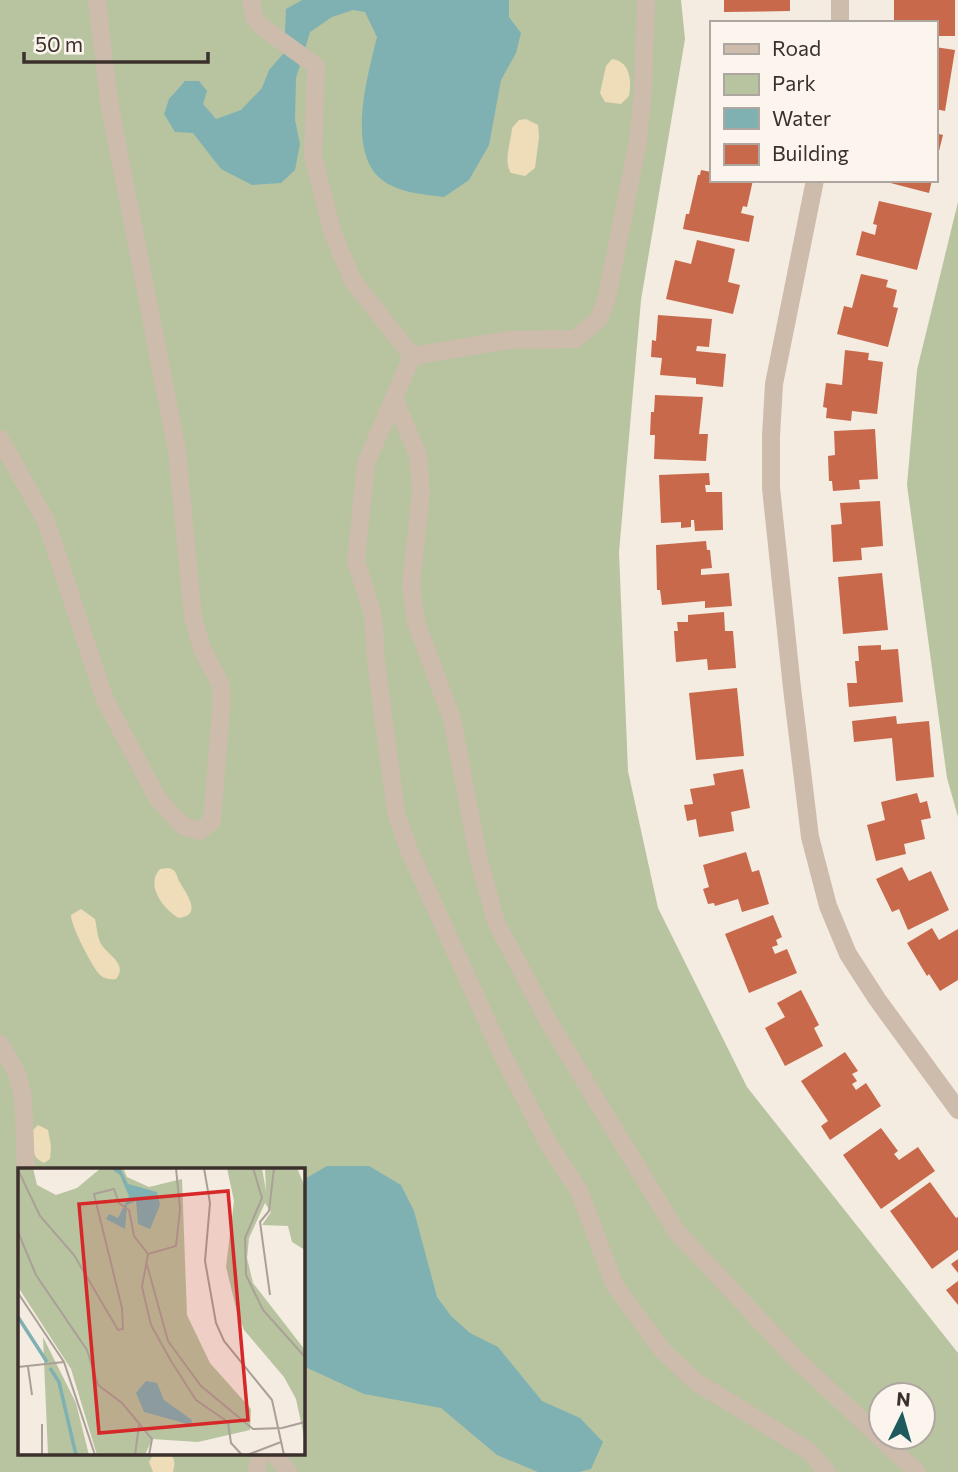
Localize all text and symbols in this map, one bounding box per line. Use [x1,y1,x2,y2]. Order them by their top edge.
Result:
scale bar [24,21,208,65]
legend [710,21,937,182]
text: 50 m [35,31,83,56]
text: Road [772,35,821,60]
text: Park [772,70,816,95]
text: Water [772,105,831,130]
text: Building [772,140,849,165]
inset map [18,1168,304,1454]
north arrow [867,1381,937,1451]
text: N [895,1386,912,1411]

